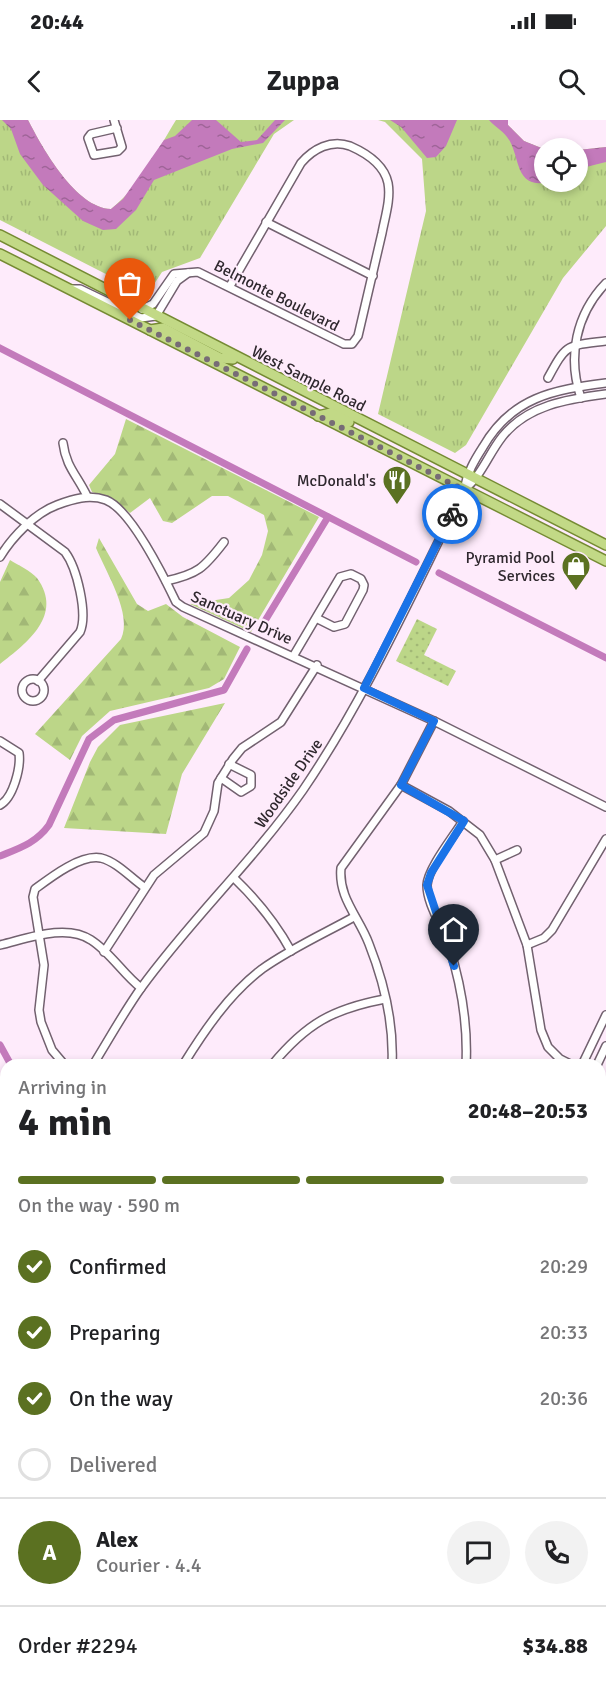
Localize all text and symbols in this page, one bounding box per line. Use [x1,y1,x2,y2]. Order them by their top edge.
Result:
text: 20:44 [30,8,84,35]
icon: back [18,65,51,98]
text: Zuppa [267,65,339,98]
icon: search [555,65,588,98]
map controls [534,138,588,192]
button: locate [534,138,588,192]
street label: Belmonte Boulevard [211,256,343,336]
pin [104,258,155,320]
icon: bag [113,267,146,300]
street label: West Sample Road [248,341,369,416]
restaurant icon: McDonald's [381,464,413,506]
place label: McDonald's [297,471,376,491]
courier [422,484,482,544]
icon: bike [436,498,469,531]
place label: Pyramid Pool Services [465,548,555,586]
shop icon: Pyramid Pool Services [560,550,592,592]
street label: Sanctuary Drive [188,587,295,649]
street label: Woodside Drive [250,735,327,832]
pin [428,904,479,966]
icon: home [437,913,470,946]
text: Arriving in [18,1075,107,1100]
text: 20:48–20:53 [468,1097,588,1124]
text: 4 min [18,1098,112,1146]
text: On the way · 590 m [18,1193,180,1218]
icon: check [18,1250,51,1283]
text: Confirmed [69,1253,167,1280]
text: 20:29 [539,1254,588,1279]
icon: check [18,1316,51,1349]
text: Preparing [69,1319,161,1346]
text: 20:33 [539,1320,588,1345]
icon: check [18,1382,51,1415]
text: On the way [69,1385,173,1412]
text: 20:36 [539,1386,588,1411]
text: Delivered [69,1451,157,1478]
button: chat [447,1521,510,1584]
button: phone [525,1521,588,1584]
text: Alex [96,1526,138,1553]
text: A [42,1539,57,1566]
text: Courier · 4.4 [96,1553,202,1578]
text: Order #2294 [18,1632,138,1659]
text: $34.88 [522,1632,588,1659]

